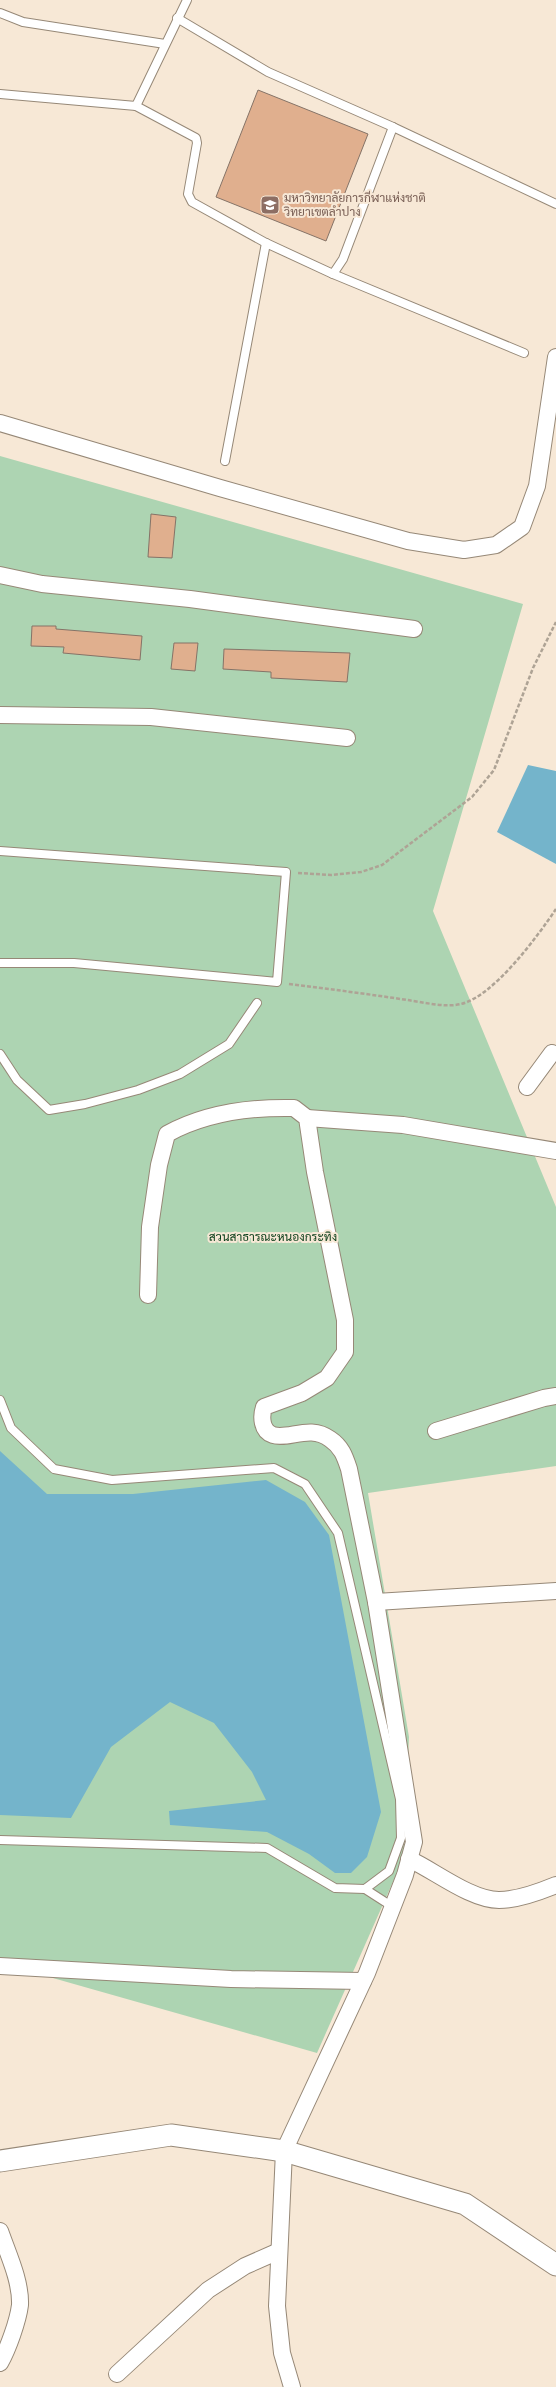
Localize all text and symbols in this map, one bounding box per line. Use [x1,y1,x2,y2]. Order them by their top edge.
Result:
place label: มหาวิทยาลัยการกีฬาแห่งชาติ วิทยาเขตลำปาง [283,190,426,220]
school or university icon: มหาวิทยาลัยการกีฬาแห่งชาติ วิทยาเขตลำปาง [259,194,281,216]
park label: สวนสาธารณะหนองกระทิง [209,1230,337,1245]

